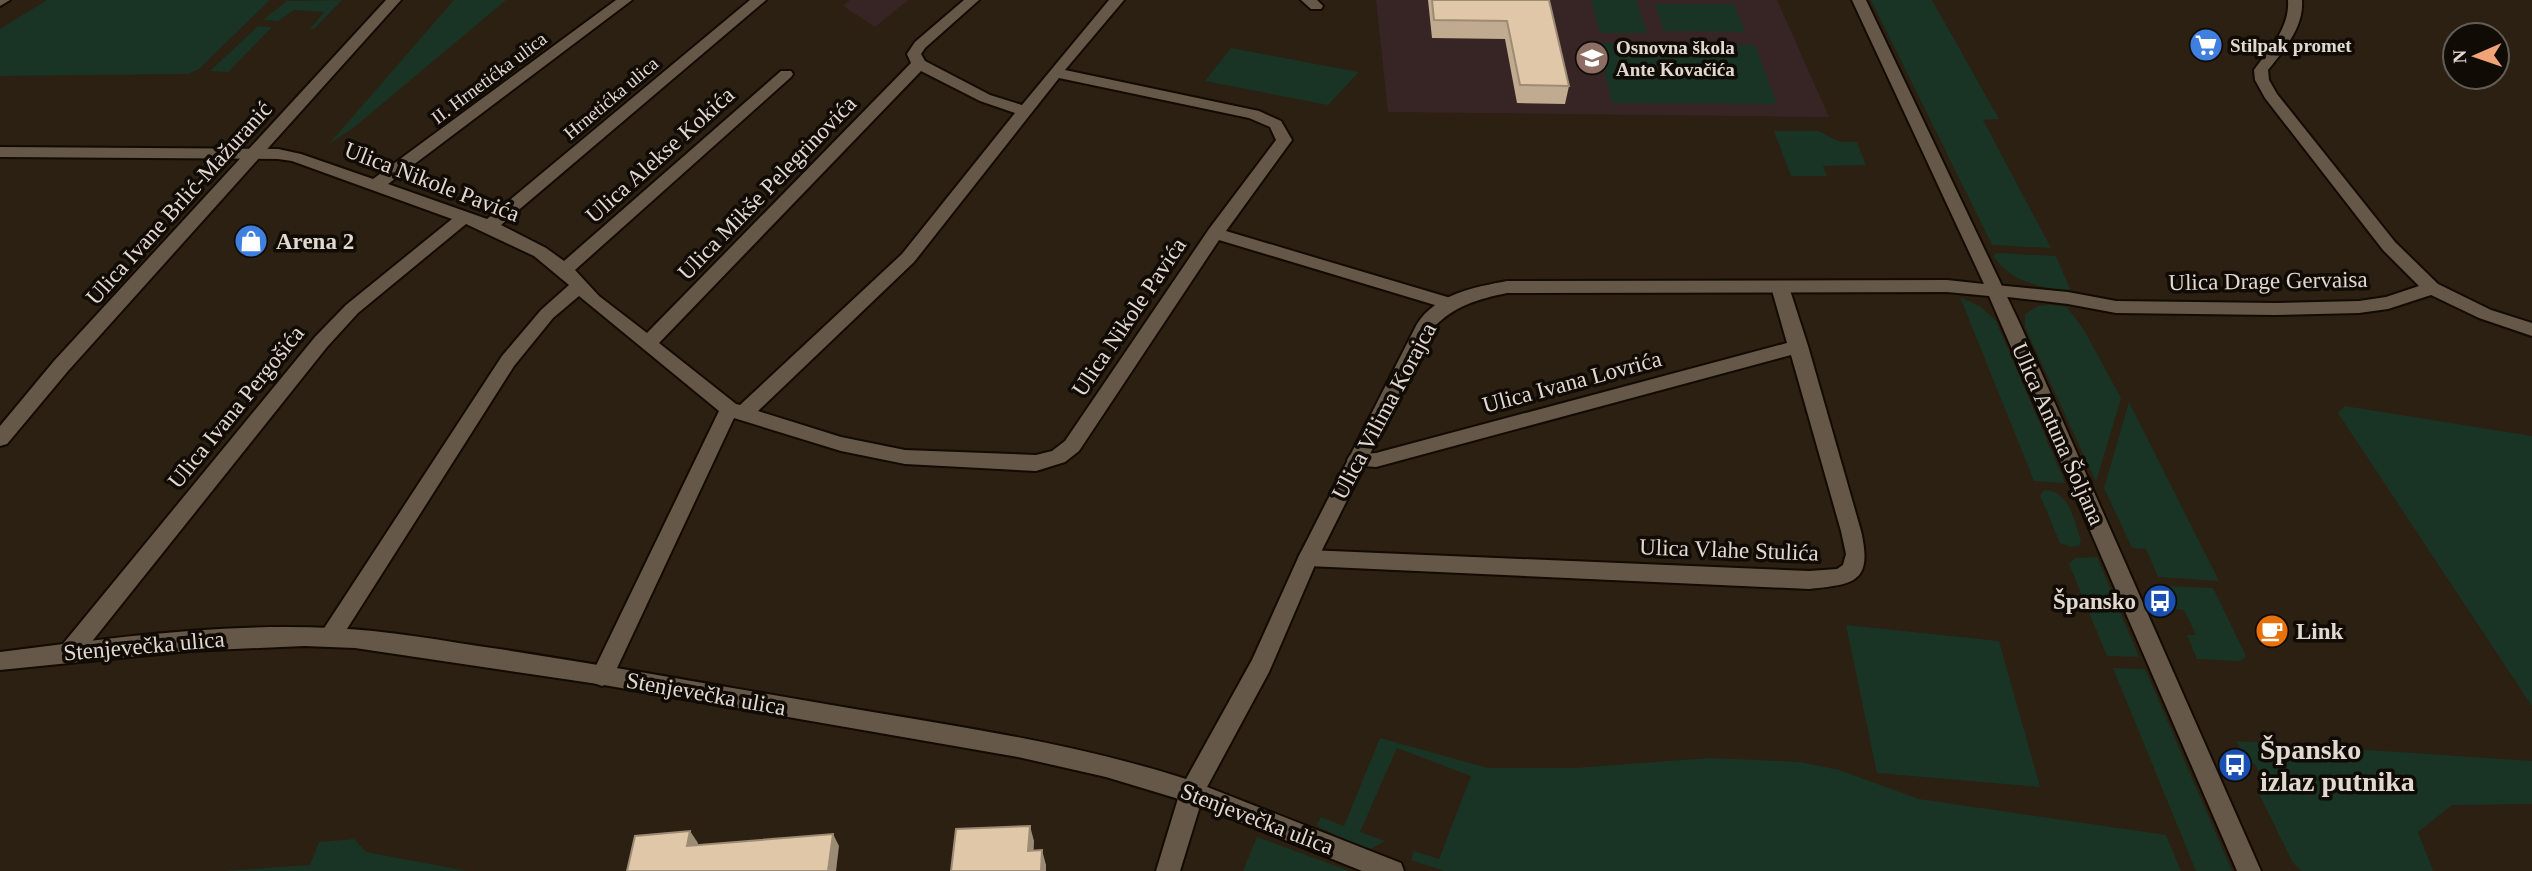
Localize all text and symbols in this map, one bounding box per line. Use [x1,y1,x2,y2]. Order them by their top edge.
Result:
north arrow [2441,21,2511,91]
supermarket icon: Stilpak promet [2187,26,2225,64]
street label: II. Hrnetićka ulica [427,28,551,128]
place label: Stilpak promet [2230,35,2352,56]
place label: Osnovna škola Ante Kovačića [1616,37,1735,80]
school or university icon: Osnovna škola Ante Kovačića [1573,39,1611,77]
text: N [2449,49,2470,64]
street label: Hrnetićka ulica [560,52,663,144]
street label: Ulica Alekse Kokića [581,82,739,228]
street label: Ulica Mikše Pelegrinovića [673,91,861,285]
street label: Ulica Ivane Brlić-Mažuranić [81,96,277,310]
street label: Ulica Nikole Pavića [341,137,523,227]
shop icon: Arena 2 [232,222,270,260]
place label: Arena 2 [276,229,354,254]
street label: Ulica Nikole Pavića [1067,233,1191,401]
street label: Ulica Drage Gervaisa [2168,267,2368,295]
street label: Ulica Vilima Korajca [1327,319,1441,503]
street label: Ulica Ivana Pergošića [163,321,309,493]
street label: Ulica Antuna Šoljana [2007,339,2110,529]
street label: Ulica Ivana Lovrića [1480,346,1664,418]
street label: Ulica Vlahe Stulića [1639,534,1819,566]
bus stop icon: Špansko [2141,582,2179,620]
place label: Špansko [2053,588,2136,614]
cafe icon: Link [2253,612,2291,650]
place label: Link [2296,619,2344,644]
street label: Stenjevečka ulica [62,627,226,665]
street label: Stenjevečka ulica [624,668,788,720]
place label: Špansko izlaz putnika [2260,734,2415,797]
bus stop icon: Špansko izlaz putnika [2216,746,2254,784]
street label: Stenjevečka ulica [1177,778,1337,860]

